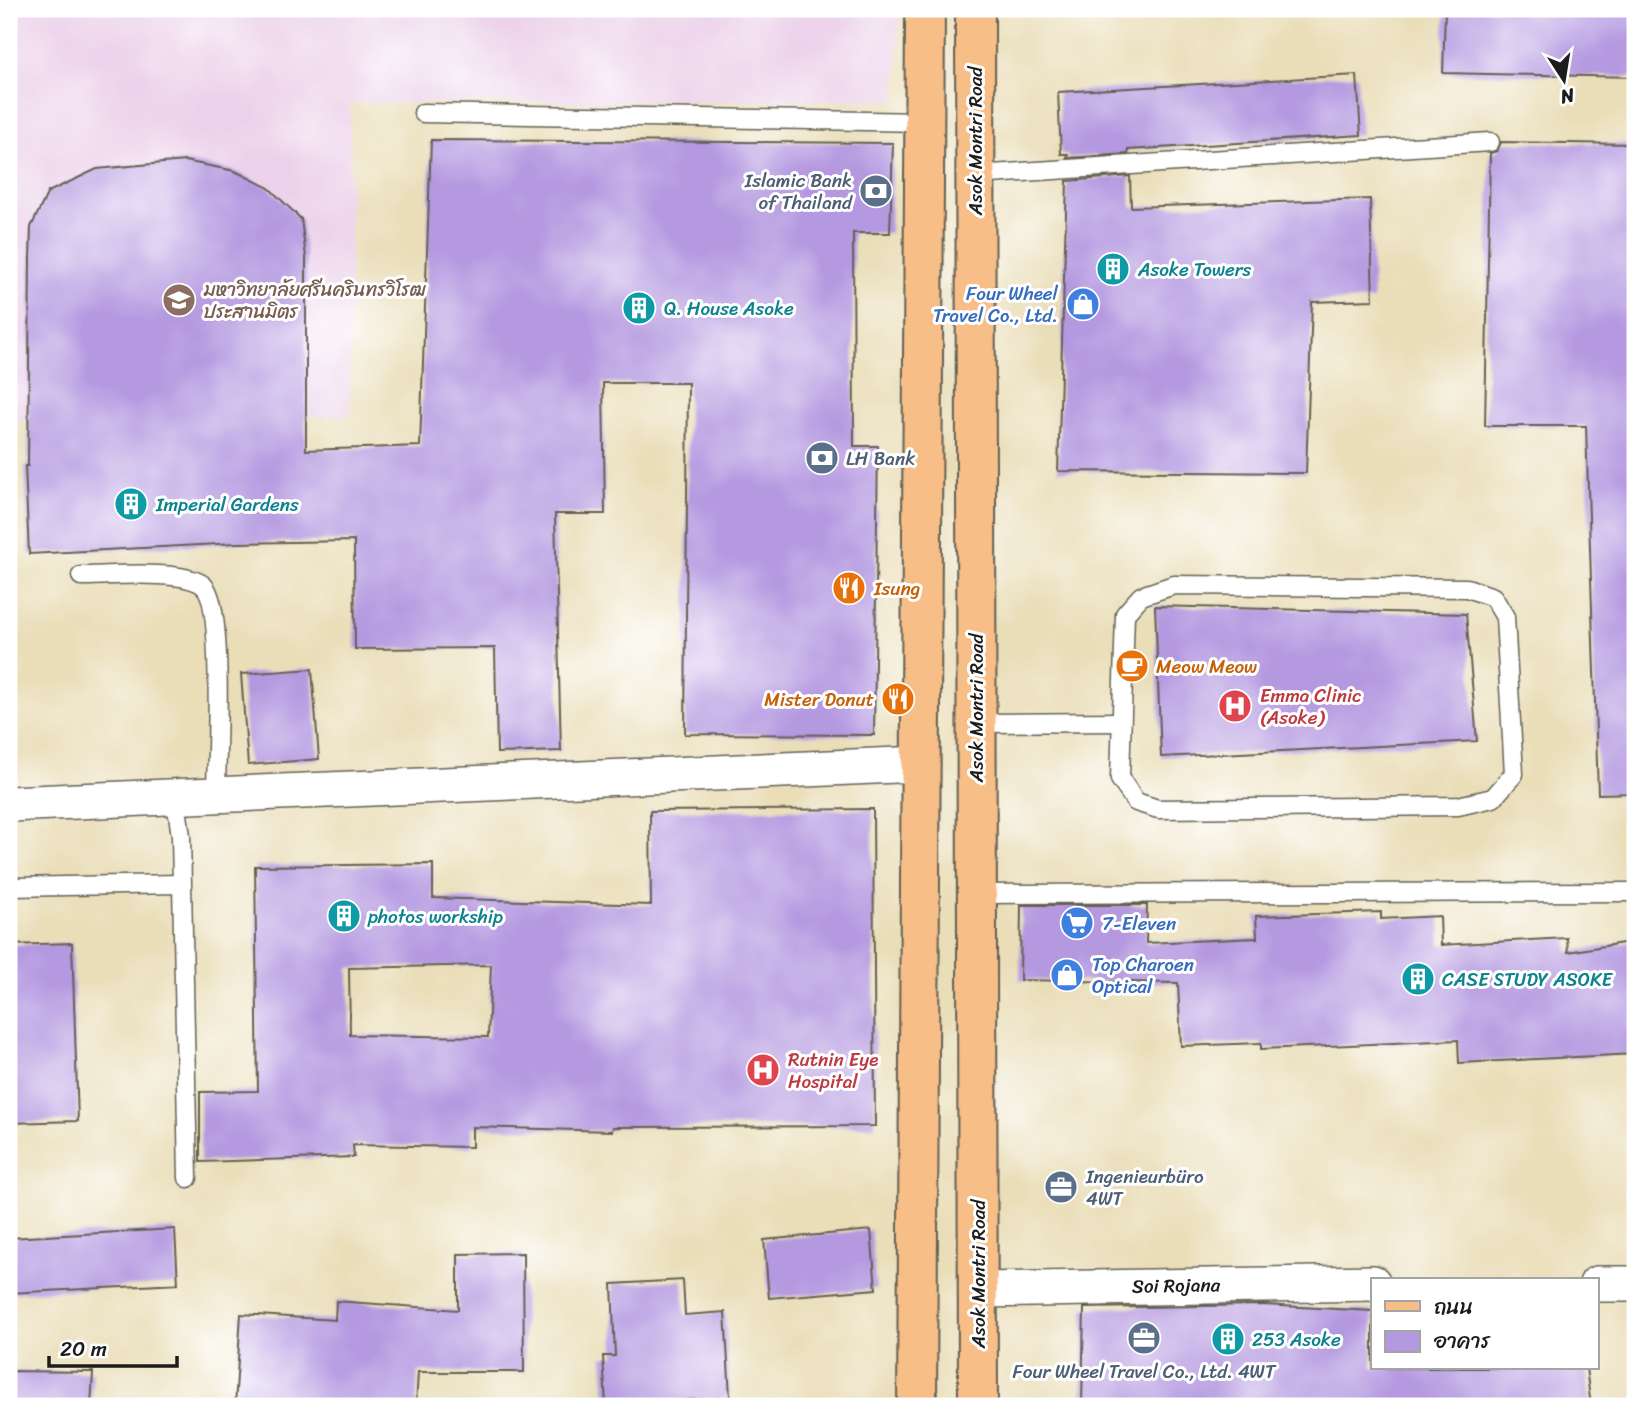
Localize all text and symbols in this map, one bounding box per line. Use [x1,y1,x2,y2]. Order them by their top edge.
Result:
north arrow [1528,46,1598,116]
street label: Asok Montri Road [959,65,992,216]
text: N [1557,78,1578,114]
place label: Islamic Bank of Thailand [744,164,853,219]
bank icon: Islamic Bank of Thailand [857,172,895,210]
building icon: Asoke Towers [1094,250,1132,288]
place label: Asoke Towers [1137,253,1252,286]
place label: มหาวิทยาลัยศรีนครินทรวิโรฒ ประสานมิตร [203,273,427,328]
place label: Four Wheel Travel Co., Ltd. [933,277,1059,332]
school or university icon: มหาวิทยาลัยศรีนครินทรวิโรฒ ประสานมิตร [160,281,198,319]
shop icon: Four Wheel Travel Co., Ltd. [1064,285,1102,323]
building icon: Q. House Asoke [620,289,658,327]
place label: Q. House Asoke [664,292,794,325]
bank icon: LH Bank [803,439,841,477]
place label: LH Bank [846,442,915,475]
building icon: Imperial Gardens [112,485,150,523]
place label: Imperial Gardens [155,488,299,521]
restaurant icon: Isung [830,569,868,607]
place label: Isung [873,572,920,605]
street label: Asok Montri Road [960,632,993,783]
cafe icon: Meow Meow [1113,647,1151,685]
place label: Meow Meow [1156,650,1257,683]
place label: Emma Clinic (Asoke) [1260,679,1362,734]
restaurant icon: Mister Donut [879,680,917,718]
place label: Mister Donut [764,683,874,716]
hospital icon: Emma Clinic (Asoke) [1216,687,1254,725]
building icon: photos workship [325,897,363,935]
place label: photos workship [367,900,503,933]
supermarket icon: 7-Eleven [1058,904,1096,942]
place label: 7-Eleven [1102,907,1176,940]
place label: Top Charoen Optical [1092,948,1194,1003]
shop icon: Top Charoen Optical [1048,956,1086,994]
building icon: CASE STUDY ASOKE [1399,960,1437,998]
place label: CASE STUDY ASOKE [1442,963,1614,996]
place label: Rutnin Eye Hospital [788,1043,878,1098]
hospital icon: Rutnin Eye Hospital [744,1051,782,1089]
place label: Ingenieurbüro 4WT [1085,1160,1204,1215]
office icon: Ingenieurbüro 4WT [1042,1168,1080,1206]
street label: Asok Montri Road [962,1198,995,1349]
street label: Soi Rojana [1132,1268,1221,1303]
legend [1371,1278,1598,1370]
text: ถนน [1434,1288,1473,1326]
office icon: Four Wheel Travel Co., Ltd. 4WT [1125,1319,1163,1357]
building icon: 253 Asoke [1209,1320,1247,1358]
text: อาคาร [1433,1322,1491,1360]
place label: 253 Asoke [1252,1323,1341,1356]
scale bar [49,1324,177,1368]
text: 20 m [60,1330,107,1368]
place label: Four Wheel Travel Co., Ltd. 4WT [1012,1355,1277,1388]

